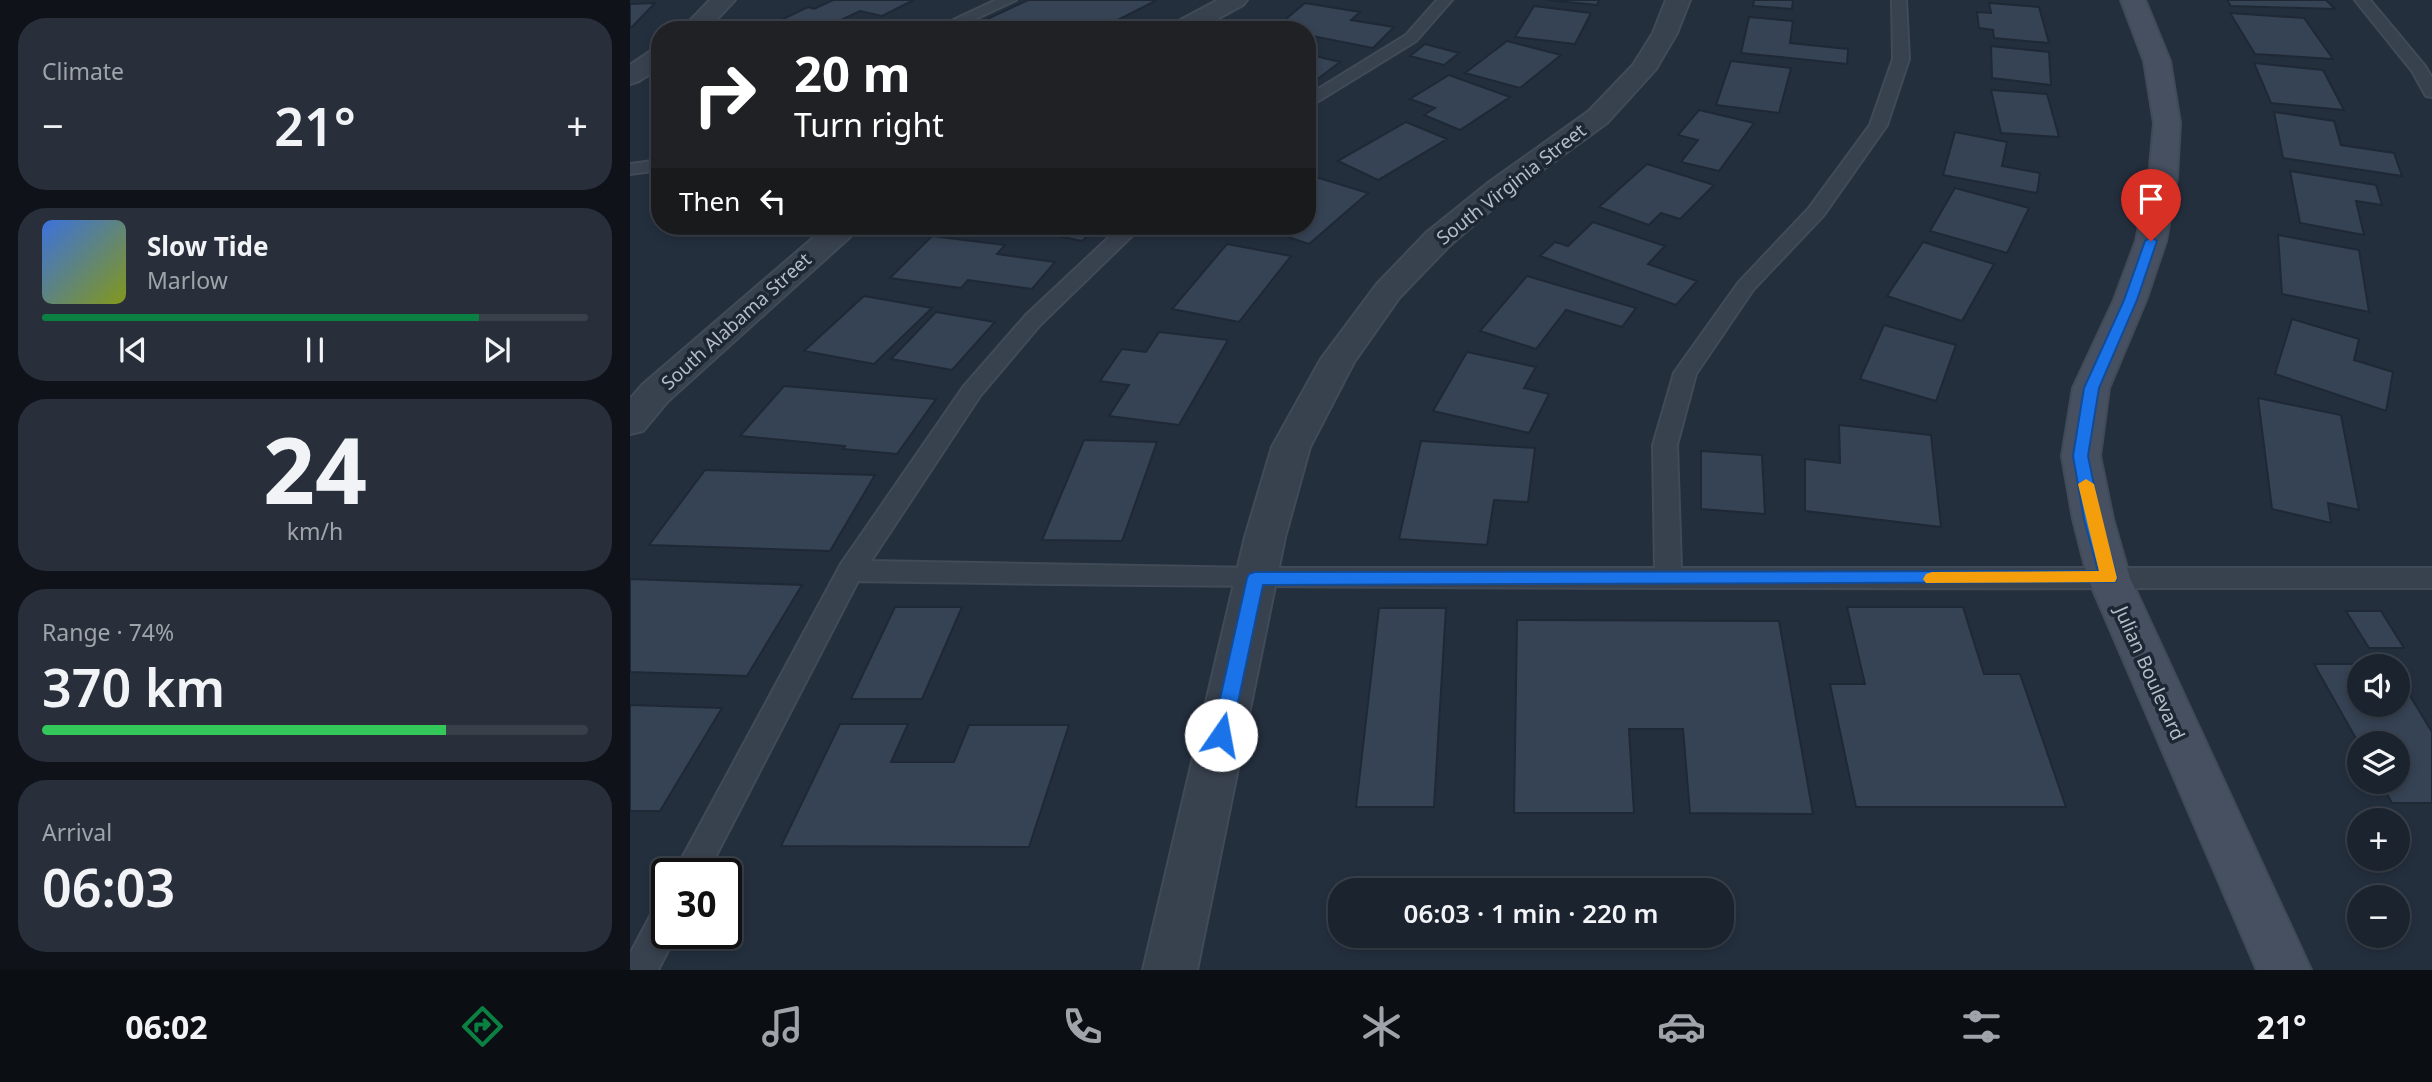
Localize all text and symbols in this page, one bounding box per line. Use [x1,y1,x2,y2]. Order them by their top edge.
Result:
text: 20 m [794,40,911,106]
icon: right [679,49,770,140]
text: Climate [42,55,124,87]
text: 21° [274,90,356,161]
text: − [42,99,64,151]
text: + [566,99,588,151]
text: Turn right [794,103,944,146]
street label: South Virginia Street [1431,117,1591,251]
pin [2121,169,2181,241]
icon: arrive [2132,180,2170,218]
icon: left [754,182,792,220]
text: Then [679,183,740,219]
text: Slow Tide [147,228,269,264]
street label: South Alabama Street [655,246,817,395]
text: Marlow [147,264,228,296]
icon: previous [114,331,152,369]
icon: pause [296,331,334,369]
icon: next [478,331,516,369]
text: 24 [263,407,367,531]
text: km/h [287,515,343,547]
street label: Julian Boulevard [2108,600,2191,744]
text: Range · 74% [42,616,174,648]
text: 370 km [42,651,225,722]
map controls [2347,654,2410,948]
button: sound [2347,654,2410,717]
position arrow [1184,698,1258,772]
button: layers [2347,731,2410,794]
button: + [2347,808,2410,871]
text: Arrival [42,816,112,848]
text: 06:03 [42,851,175,922]
speed limit sign: 30 [651,858,742,949]
button: − [2347,885,2410,948]
text: 06:03 · 1 min · 220 m [1404,895,1658,931]
icon: directions [458,1002,507,1051]
icon: music [758,1002,807,1051]
icon: phone [1058,1002,1107,1051]
icon: climate [1357,1002,1406,1051]
icon: car [1657,1002,1706,1051]
icon: filters [1957,1002,2006,1051]
text: 06:02 [125,1005,208,1048]
text: 21° [2256,1005,2307,1048]

